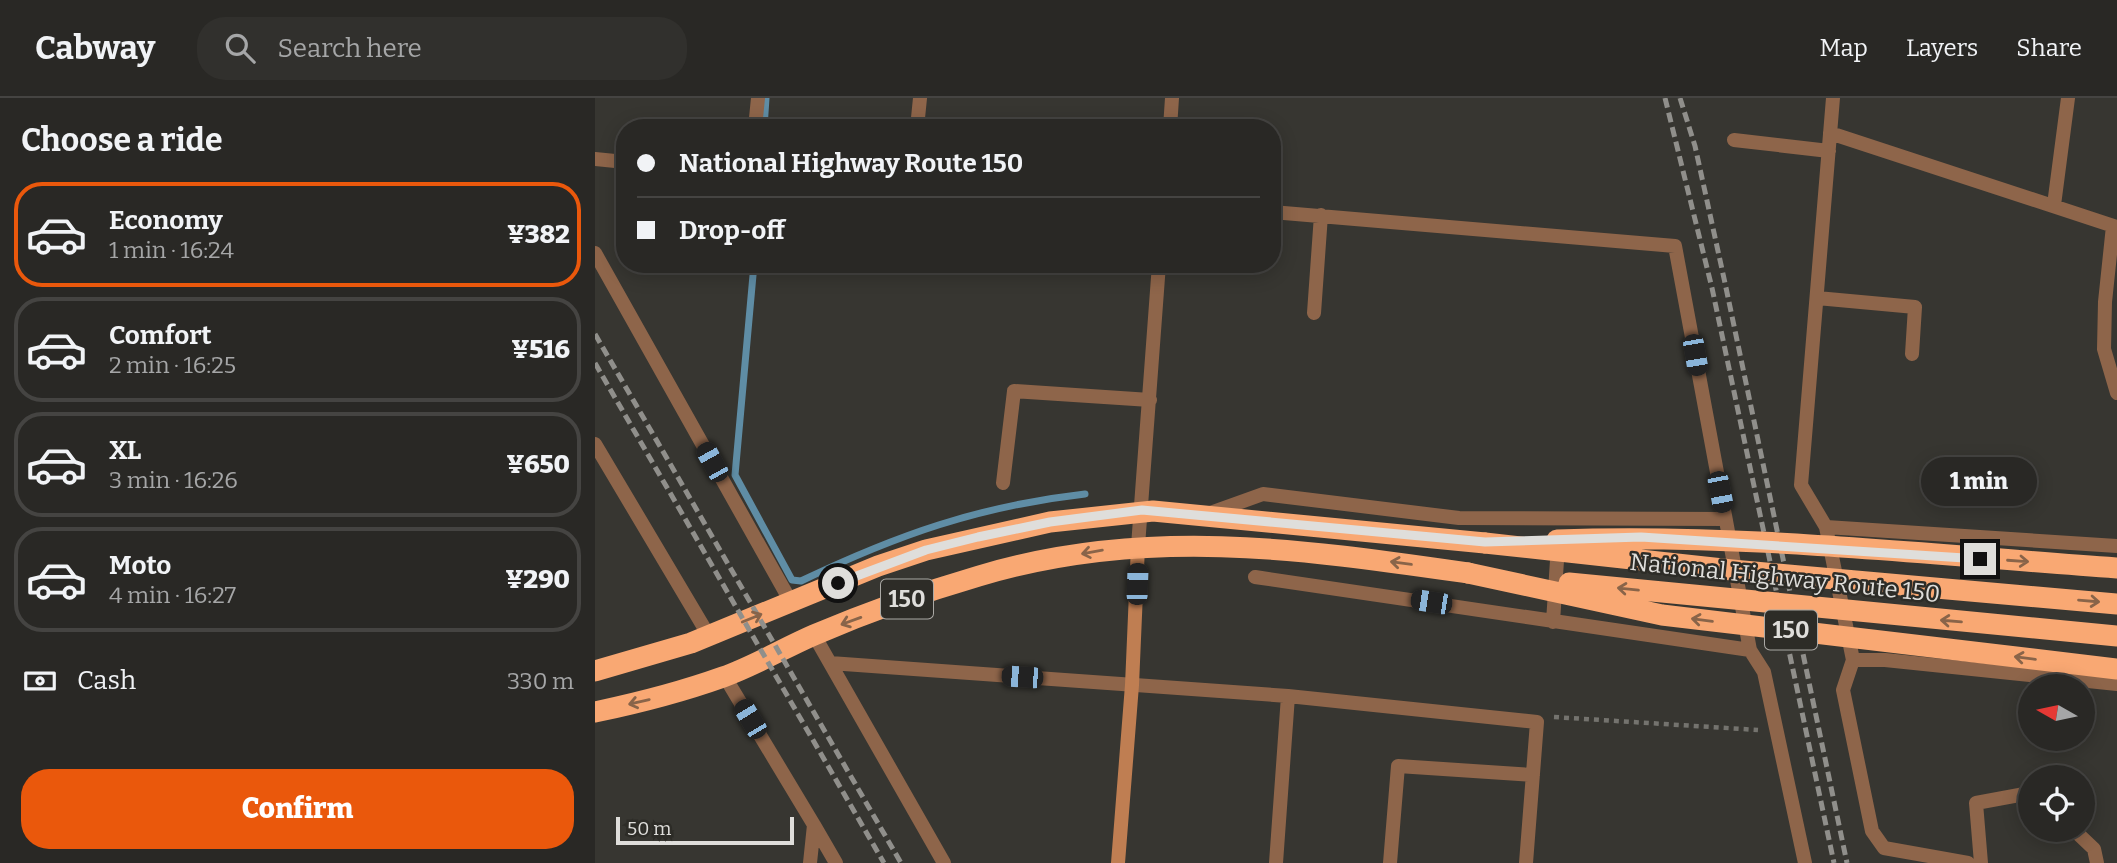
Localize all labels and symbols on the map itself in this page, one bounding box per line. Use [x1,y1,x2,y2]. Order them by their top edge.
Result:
car [1682,332,1709,378]
car [693,439,732,485]
callout: 1 min [1922,458,2038,506]
car [1706,469,1735,515]
route end [1964,543,1996,575]
one-way arrow [1081,546,1104,559]
street label: National Highway Route 150 [1628,548,1942,608]
one-way arrow [2006,555,2029,568]
one-way arrow [1390,557,1413,570]
car [1126,563,1149,605]
route start [822,567,854,599]
road number: 150 [881,579,933,618]
one-way arrow [1617,582,1639,595]
car [1409,588,1454,616]
one-way arrow [2078,595,2100,608]
road number: 150 [1765,610,1817,650]
one-way arrow [741,611,763,624]
one-way arrow [1691,613,1714,626]
one-way arrow [1941,614,1963,627]
one-way arrow [840,615,862,628]
one-way arrow [2014,652,2037,665]
car [1001,665,1044,689]
north arrow [2018,674,2095,751]
one-way arrow [628,696,651,710]
car [731,696,770,742]
scale bar [616,814,795,846]

